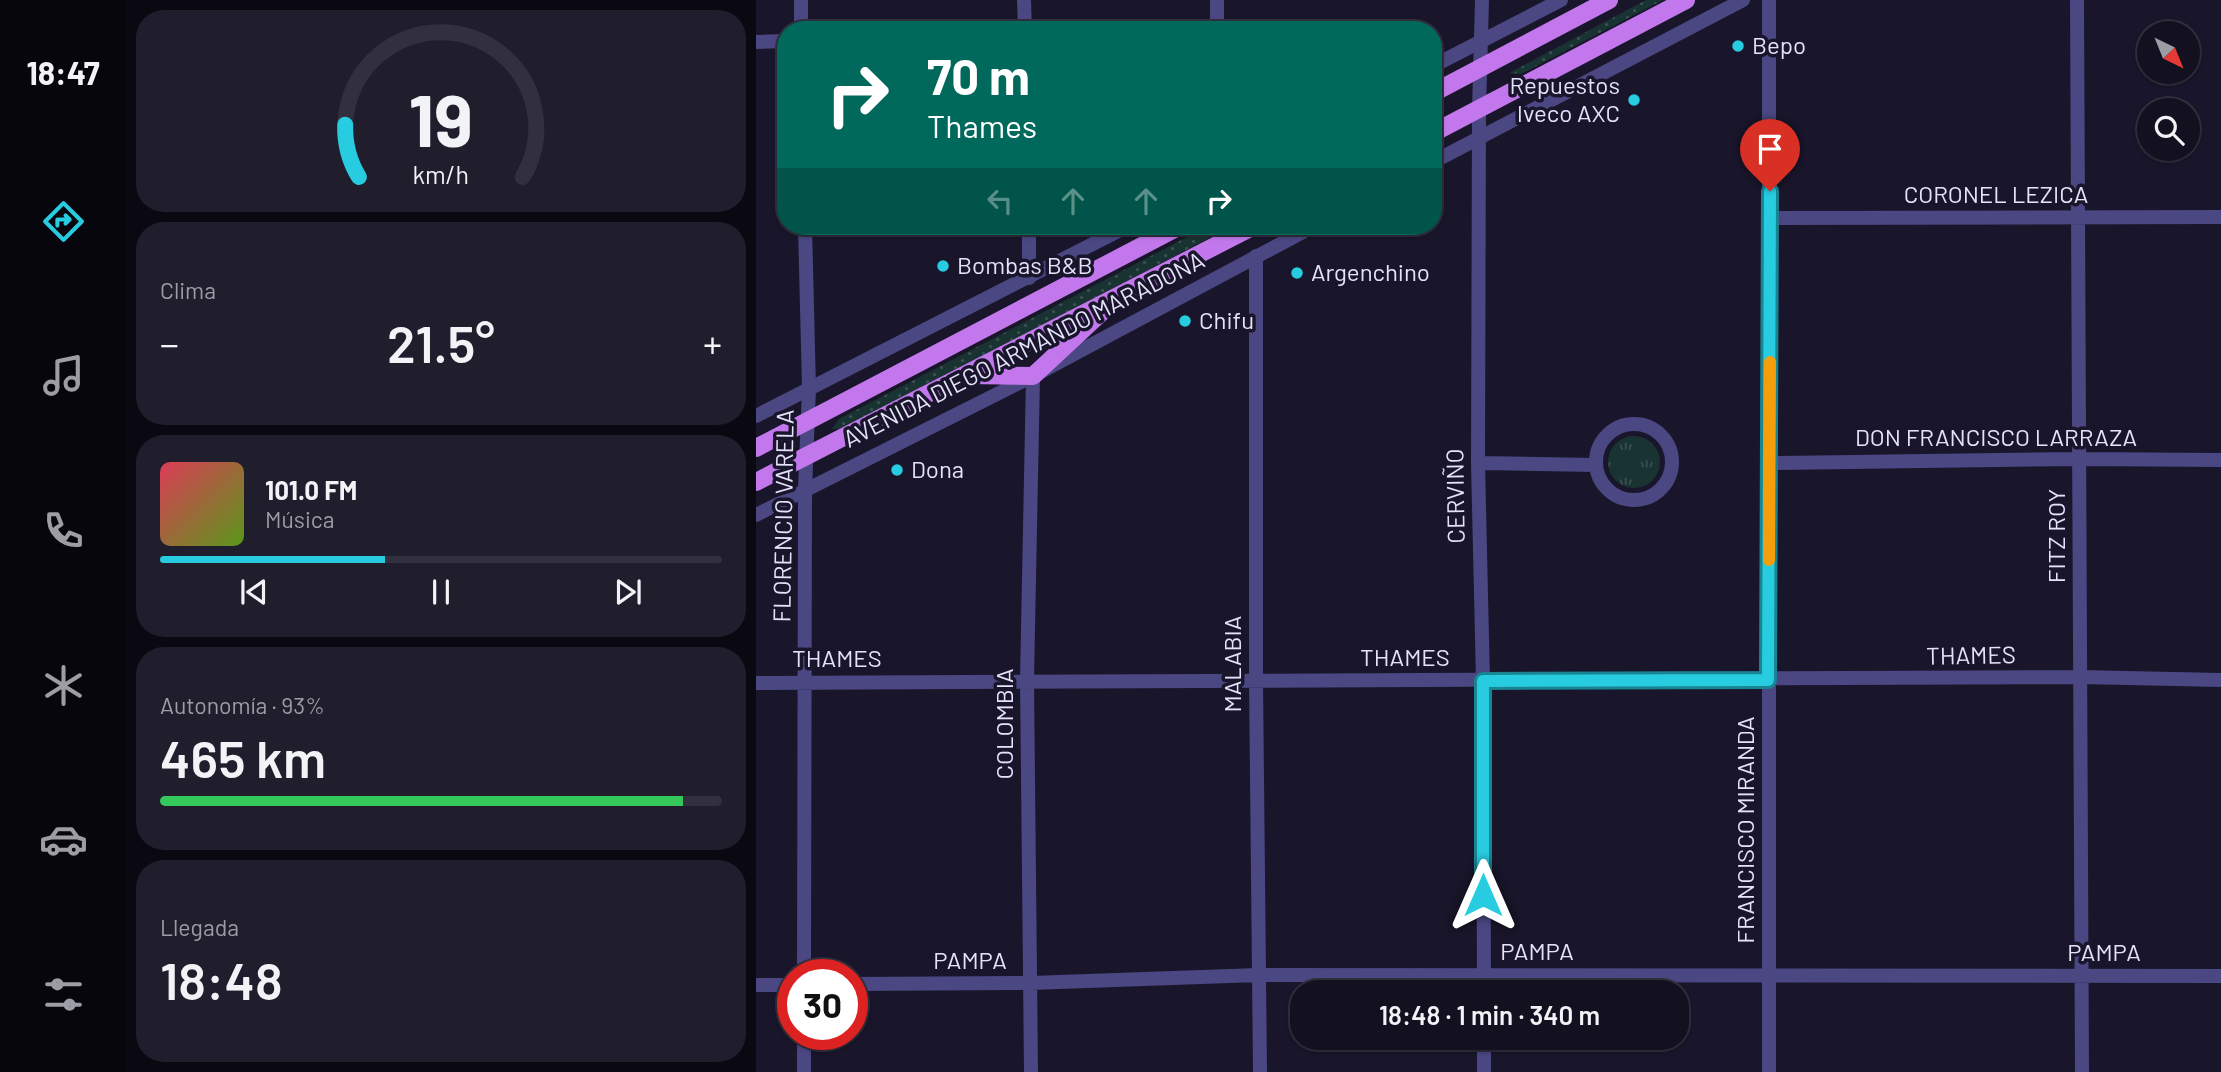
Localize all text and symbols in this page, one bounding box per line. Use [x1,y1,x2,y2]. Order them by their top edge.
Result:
north arrow [2137,21,2200,84]
map controls [2137,21,2200,161]
place label: Bepo [1752,30,1806,59]
marker: Bepo [1730,38,1746,54]
text: 70 m [927,46,1030,105]
icon: right [812,49,903,140]
text: 18:47 [26,53,100,91]
place label: Repuestos Iveco AXC [1509,70,1620,127]
text: 19 [409,75,473,163]
marker: Repuestos Iveco AXC [1626,92,1642,108]
button: search [2137,98,2200,161]
text: Thames [927,106,1037,144]
pin [1740,119,1800,191]
icon: arrive [1751,130,1789,168]
text: km/h [413,159,469,189]
street label: CORONEL LEZICA [1904,179,2088,208]
icon: left [981,182,1019,220]
icon: ahead [1054,182,1092,220]
icon: ahead [1127,182,1165,220]
icon: right [1200,182,1238,220]
icon: directions [39,197,88,246]
street label: AVENIDA DIEGO ARMANDO MARADONA [838,245,1209,453]
place label: Bombas B&B [957,250,1093,279]
place label: Argenchino [1311,257,1430,286]
marker: Bombas B&B [935,258,951,274]
marker: Argenchino [1289,265,1305,281]
text: Clima [160,276,216,304]
place label: Chifu [1199,305,1254,334]
text: 21.5° [387,311,495,373]
marker: Chifu [1177,313,1193,329]
text: − [160,320,179,366]
text: + [703,320,722,366]
icon: music [39,351,88,400]
street label: FLORENCIO VARELA [766,409,799,623]
street label: DON FRANCISCO LARRAZA [1855,422,2137,451]
street label: CERVIÑO [1439,448,1470,544]
place label: Dona [911,454,964,483]
marker: Dona [889,462,905,478]
text: 101.0 FM [265,474,357,505]
street label: FITZ ROY [2041,489,2070,583]
text: Música [265,505,334,533]
icon: phone [39,506,88,555]
icon: previous [235,573,273,611]
icon: pause [422,573,460,611]
icon: next [609,573,647,611]
street label: MALABIA [1217,616,1246,712]
street label: THAMES [1926,639,2016,670]
street label: THAMES [1360,642,1450,671]
street label: THAMES [792,643,882,672]
icon: climate [39,661,88,710]
street label: COLOMBIA [989,669,1018,779]
text: Autonomía · 93% [160,691,325,719]
street label: FRANCISCO MIRANDA [1730,716,1759,944]
text: 465 km [160,726,326,788]
icon: car [39,815,88,864]
position arrow [1446,858,1520,932]
text: Llegada [160,913,239,941]
street label: PAMPA [1500,936,1574,965]
street label: PAMPA [2067,937,2141,966]
street label: PAMPA [933,945,1007,974]
text: 18:48 [160,948,283,1010]
speed limit sign: 30 [777,959,868,1050]
icon: filters [39,970,88,1019]
text: 18:48 · 1 min · 340 m [1379,999,1600,1030]

